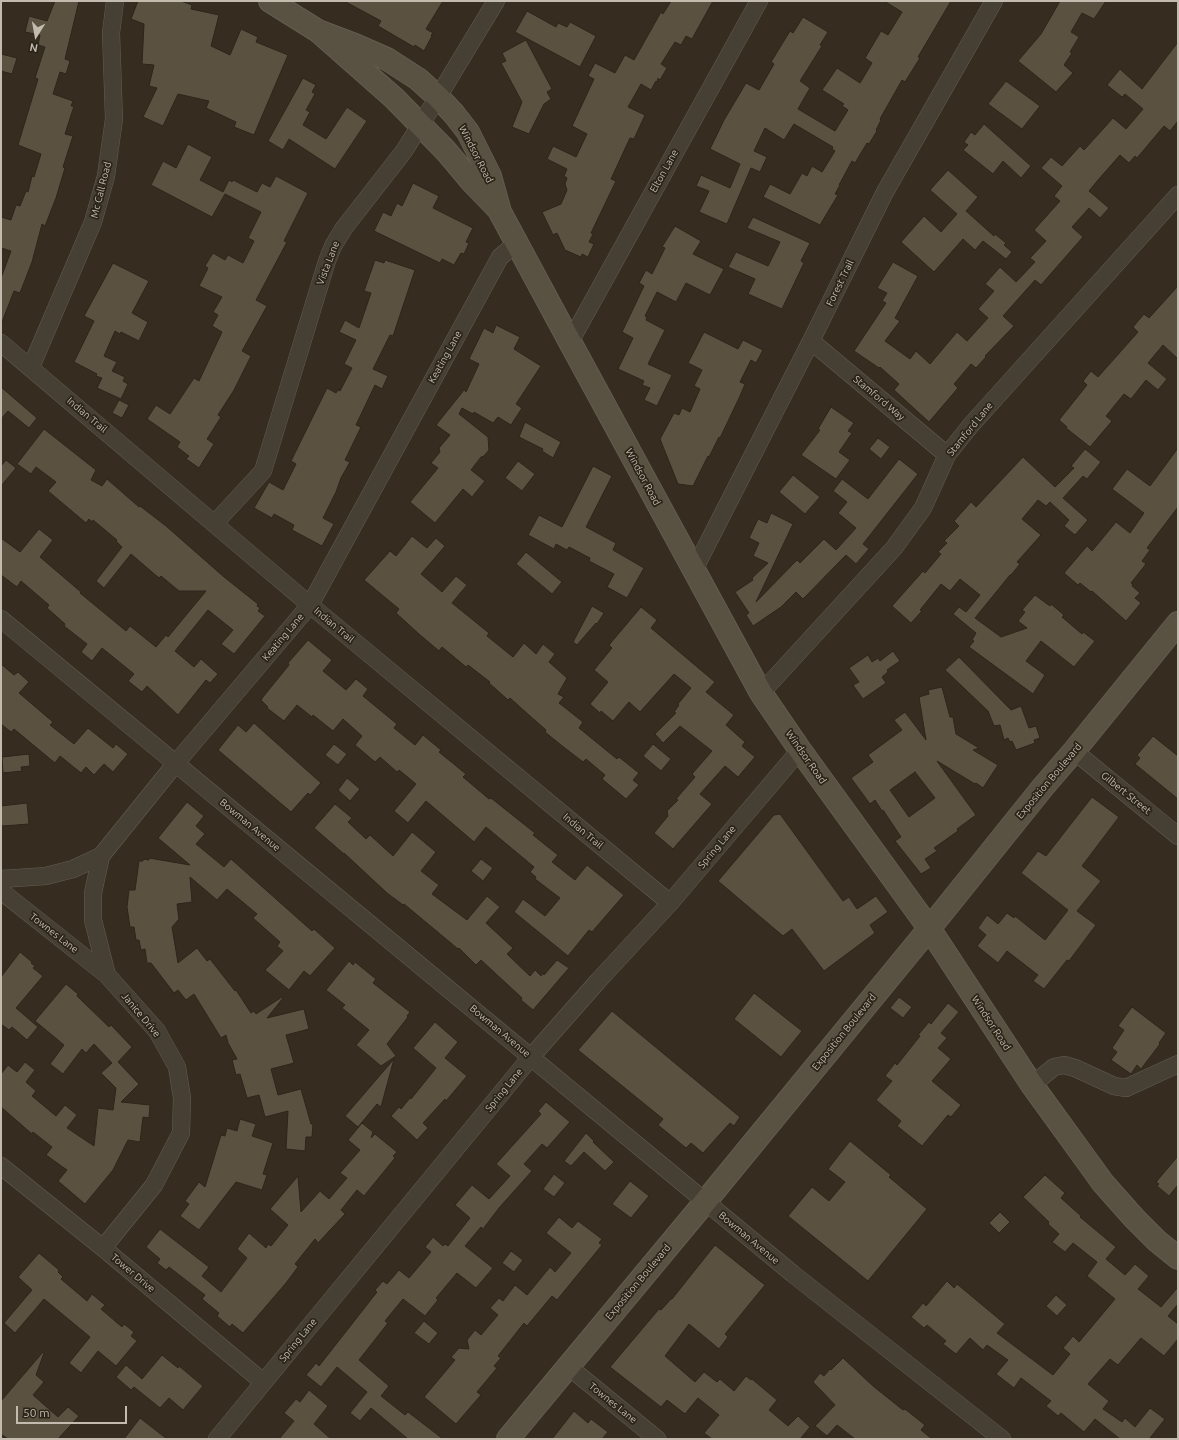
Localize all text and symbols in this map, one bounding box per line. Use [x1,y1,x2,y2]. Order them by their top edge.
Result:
north arrow [16,16,56,56]
text: N [29,41,39,54]
street label: Windsor Road [456,123,496,185]
street label: Elton Lane [647,147,681,195]
street label: Mc Call Road [88,161,114,219]
street label: Vista Lane [314,239,342,287]
street label: Forest Trail [824,258,856,308]
street label: Keating Lane [426,329,464,385]
street label: Stamford Way [851,373,907,423]
street label: Indian Trail [64,395,110,435]
street label: Stamford Lane [945,400,995,458]
street label: Windsor Road [623,446,663,508]
street label: Indian Trail [311,605,357,645]
street label: Keating Lane [260,611,306,663]
street label: Windsor Road [783,728,829,786]
street label: Exposition Boulevard [1014,741,1084,821]
street label: Gilbert Street [1099,769,1153,817]
street label: Bowman Avenue [217,796,283,854]
street label: Indian Trail [560,811,606,851]
street label: Spring Lane [696,823,738,871]
street label: Townes Lane [27,910,81,956]
street label: Janice Drive [119,990,163,1040]
street label: Exposition Boulevard [809,991,879,1073]
street label: Windsor Road [969,993,1013,1053]
street label: Bowman Avenue [467,1002,533,1060]
street label: Spring Lane [483,1066,525,1114]
street label: Bowman Avenue [716,1209,782,1267]
street label: Exposition Boulevard [603,1242,673,1322]
street label: Tower Drive [108,1251,158,1295]
street label: Spring Lane [277,1316,319,1364]
street label: Townes Lane [587,1380,639,1426]
scale bar [18,1398,129,1424]
text: 50 m [23,1406,50,1419]

